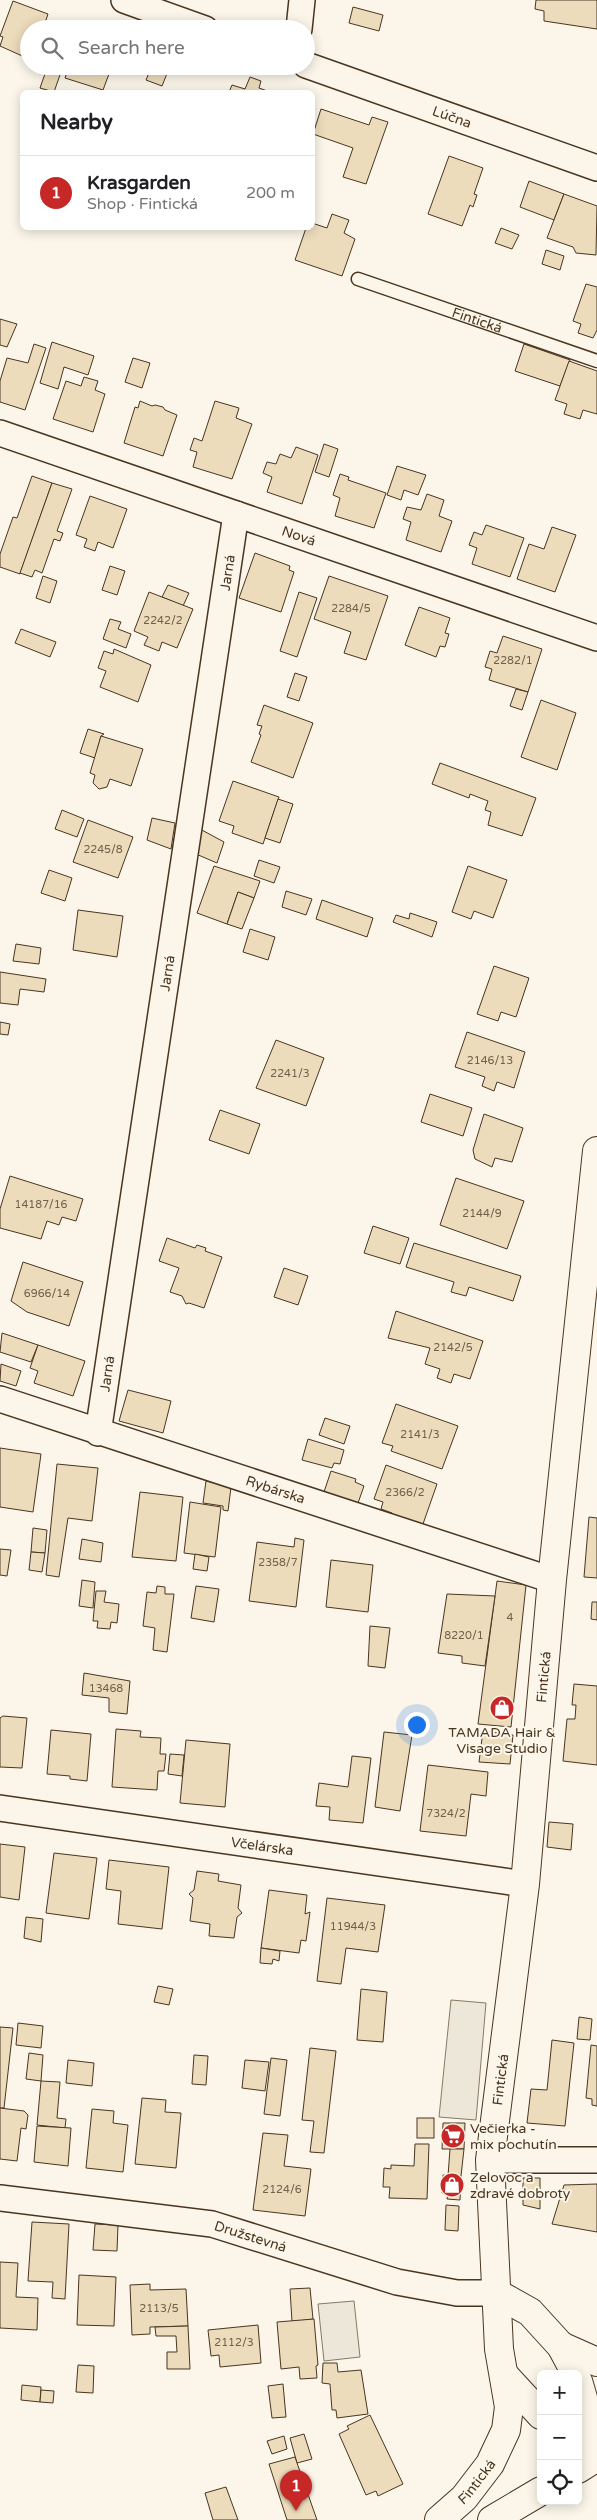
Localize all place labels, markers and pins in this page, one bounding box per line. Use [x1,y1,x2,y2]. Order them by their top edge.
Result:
shop icon: TAMADA Hair & Visage Studio [489,1695,515,1721]
place label: TAMADA Hair & Visage Studio [448,1724,556,1757]
place label: Večierka - mix pochutín [470,2120,557,2153]
supermarket icon: Večierka - mix pochutín [440,2123,466,2149]
place label: Zelovoc a zdravé dobroty [470,2169,571,2202]
shop icon: Zelovoc a zdravé dobroty [439,2172,465,2198]
pin: 1 [280,2470,312,2511]

